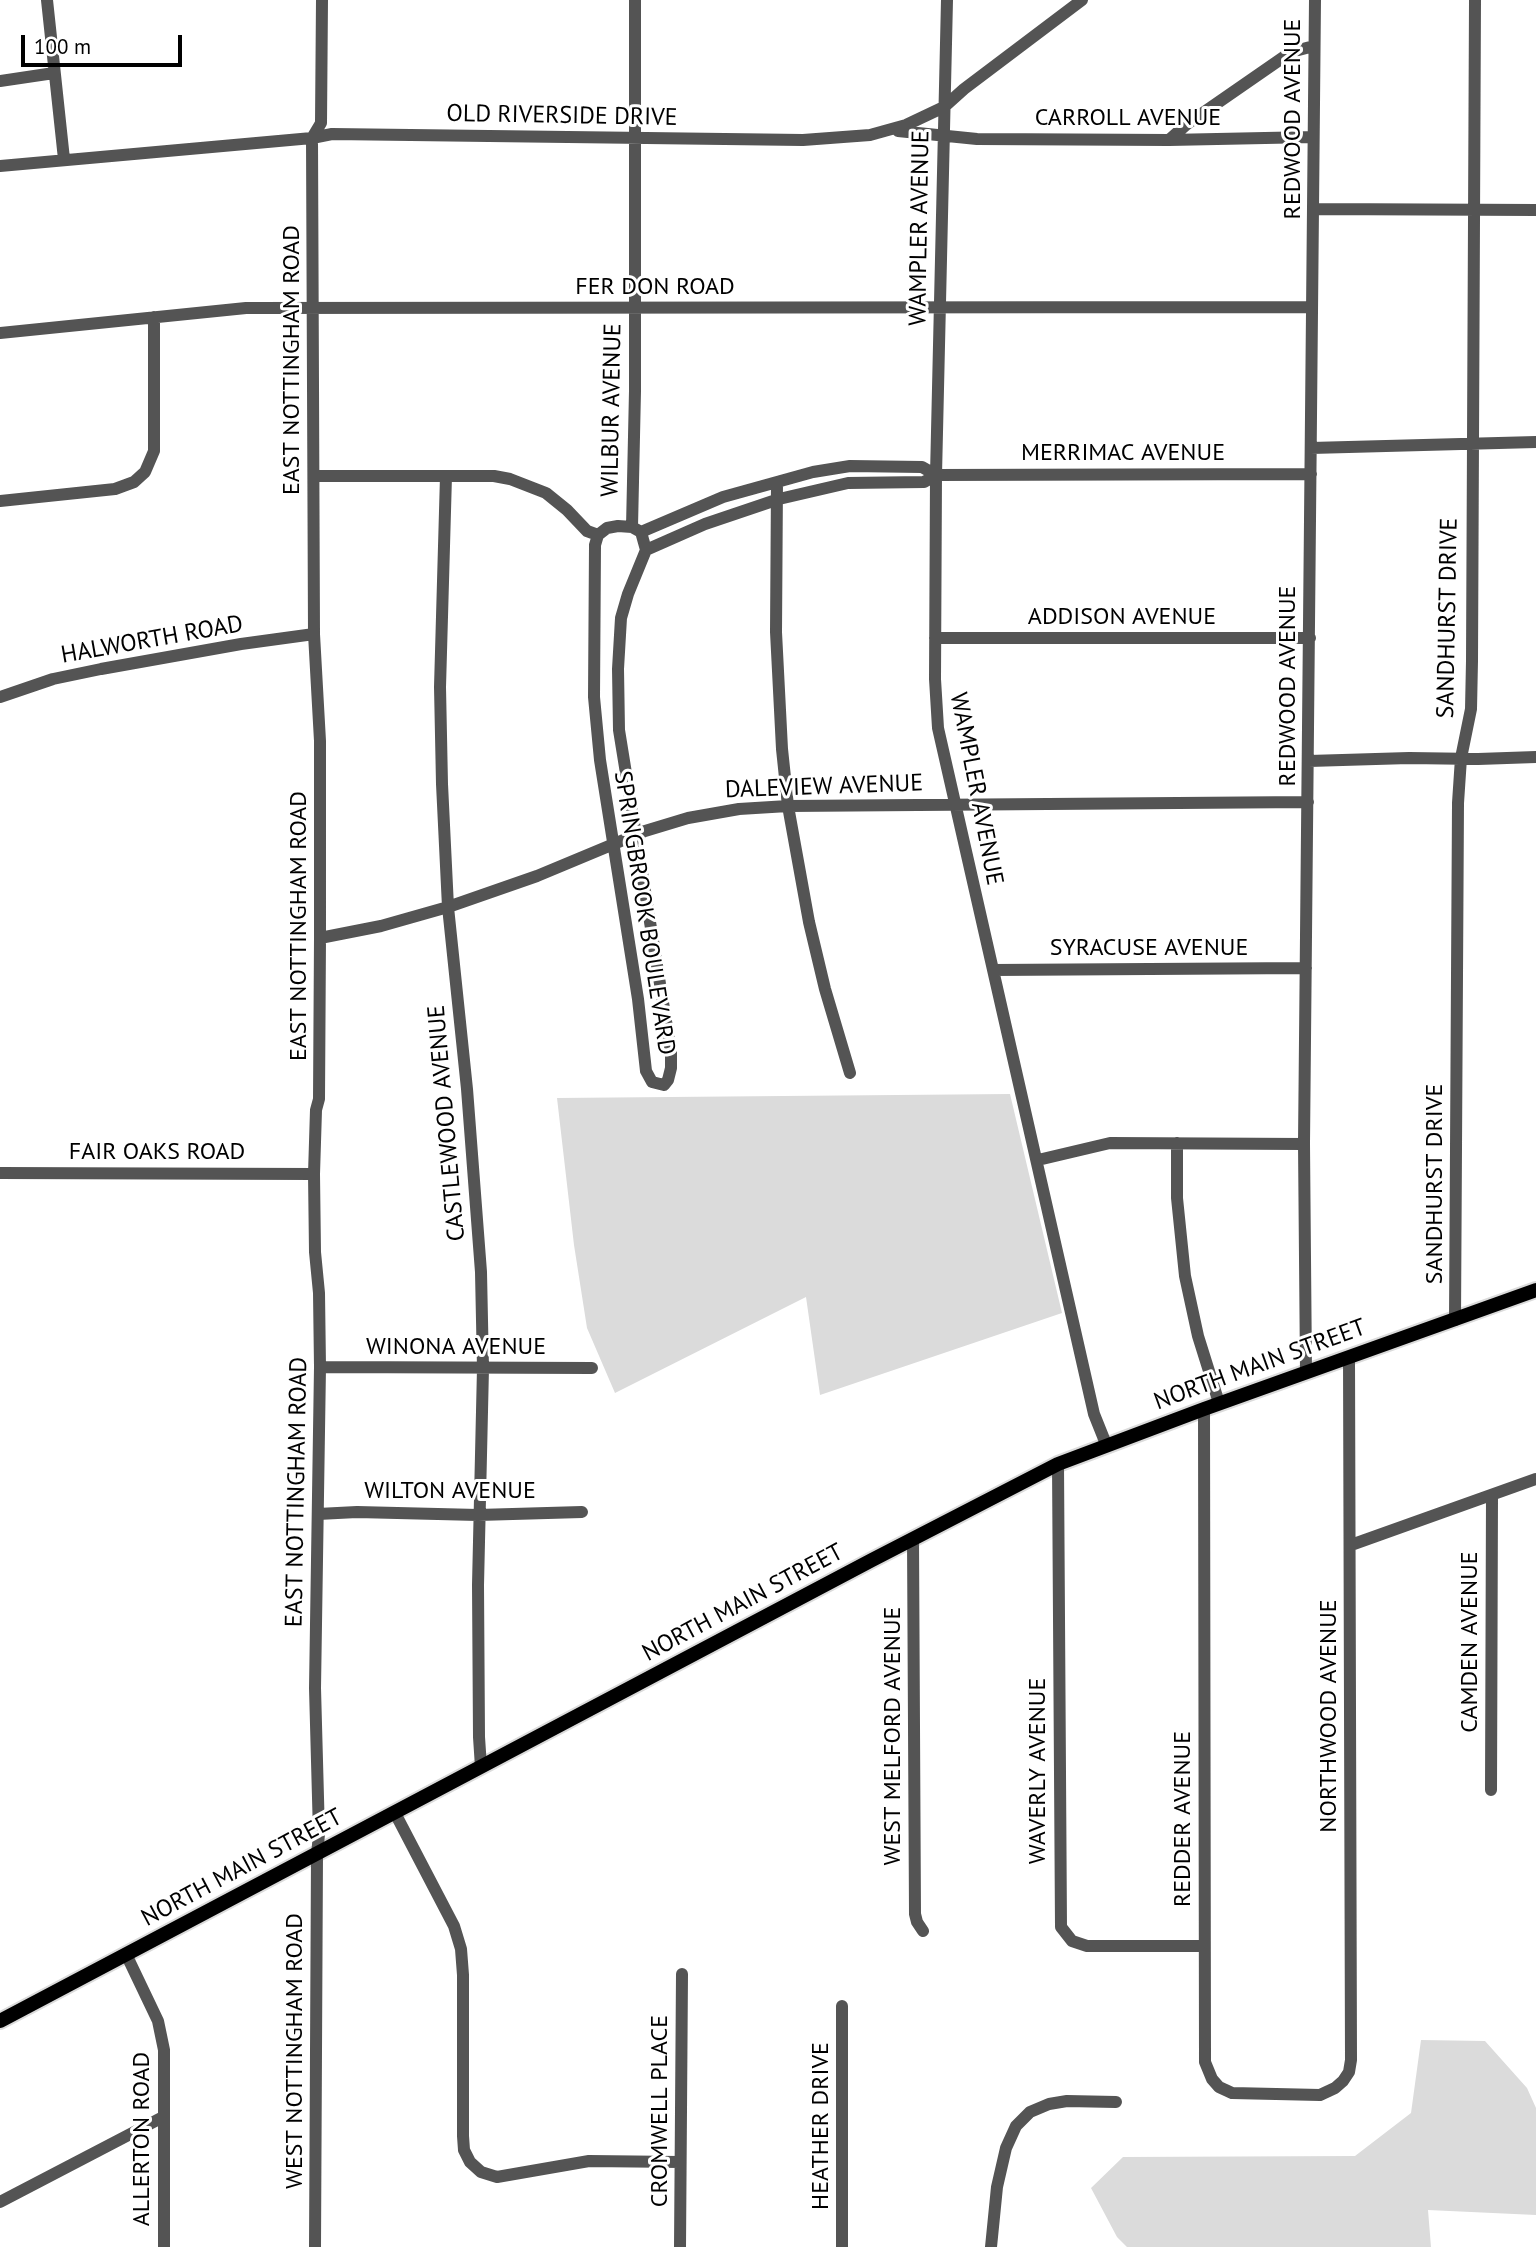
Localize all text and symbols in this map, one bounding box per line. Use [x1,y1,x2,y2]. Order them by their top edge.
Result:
street label: REDWOOD AVENUE [1279,19,1307,219]
scale bar [24,21,186,65]
text: 100 m [34,33,91,60]
street label: OLD RIVERSIDE DRIVE [446,100,678,132]
street label: CARROLL AVENUE [1035,104,1221,132]
street label: WAMPLER AVENUE [904,130,936,326]
street label: EAST NOTTINGHAM ROAD [278,225,306,495]
street label: FER DON ROAD [575,273,735,301]
street label: WILBUR AVENUE [596,323,628,497]
street label: MERRIMAC AVENUE [1021,439,1225,467]
street label: SANDHURST DRIVE [1432,517,1464,719]
street label: REDWOOD AVENUE [1274,586,1302,786]
street label: ADDISON AVENUE [1028,603,1216,631]
street label: HALWORTH ROAD [59,610,245,670]
street label: WAMPLER AVENUE [943,690,1009,888]
street label: SPRINGBROOK BOULEVARD [607,769,681,1057]
street label: DALEVIEW AVENUE [724,769,924,805]
street label: EAST NOTTINGHAM ROAD [285,791,313,1061]
street label: SYRACUSE AVENUE [1050,934,1248,962]
street label: CASTLEWOOD AVENUE [422,1004,472,1242]
street label: SANDHURST DRIVE [1421,1084,1449,1284]
street label: FAIR OAKS ROAD [69,1138,245,1166]
street label: NORTH MAIN STREET [1150,1313,1370,1417]
street label: WINONA AVENUE [366,1333,546,1361]
street label: EAST NOTTINGHAM ROAD [280,1357,314,1627]
street label: WILTON AVENUE [364,1477,536,1505]
street label: NORTH MAIN STREET [638,1538,848,1668]
street label: CAMDEN AVENUE [1456,1551,1484,1733]
street label: NORTHWOOD AVENUE [1315,1599,1343,1833]
street label: WEST MELFORD AVENUE [879,1607,907,1865]
street label: WAVERLY AVENUE [1024,1678,1052,1864]
street label: REDDER AVENUE [1169,1731,1197,1907]
street label: NORTH MAIN STREET [137,1803,347,1933]
street label: WEST NOTTINGHAM ROAD [281,1913,309,2189]
street label: CROMWELL PLACE [646,2015,674,2207]
street label: HEATHER DRIVE [807,2042,835,2210]
street label: ALLERTON ROAD [128,2052,156,2226]

